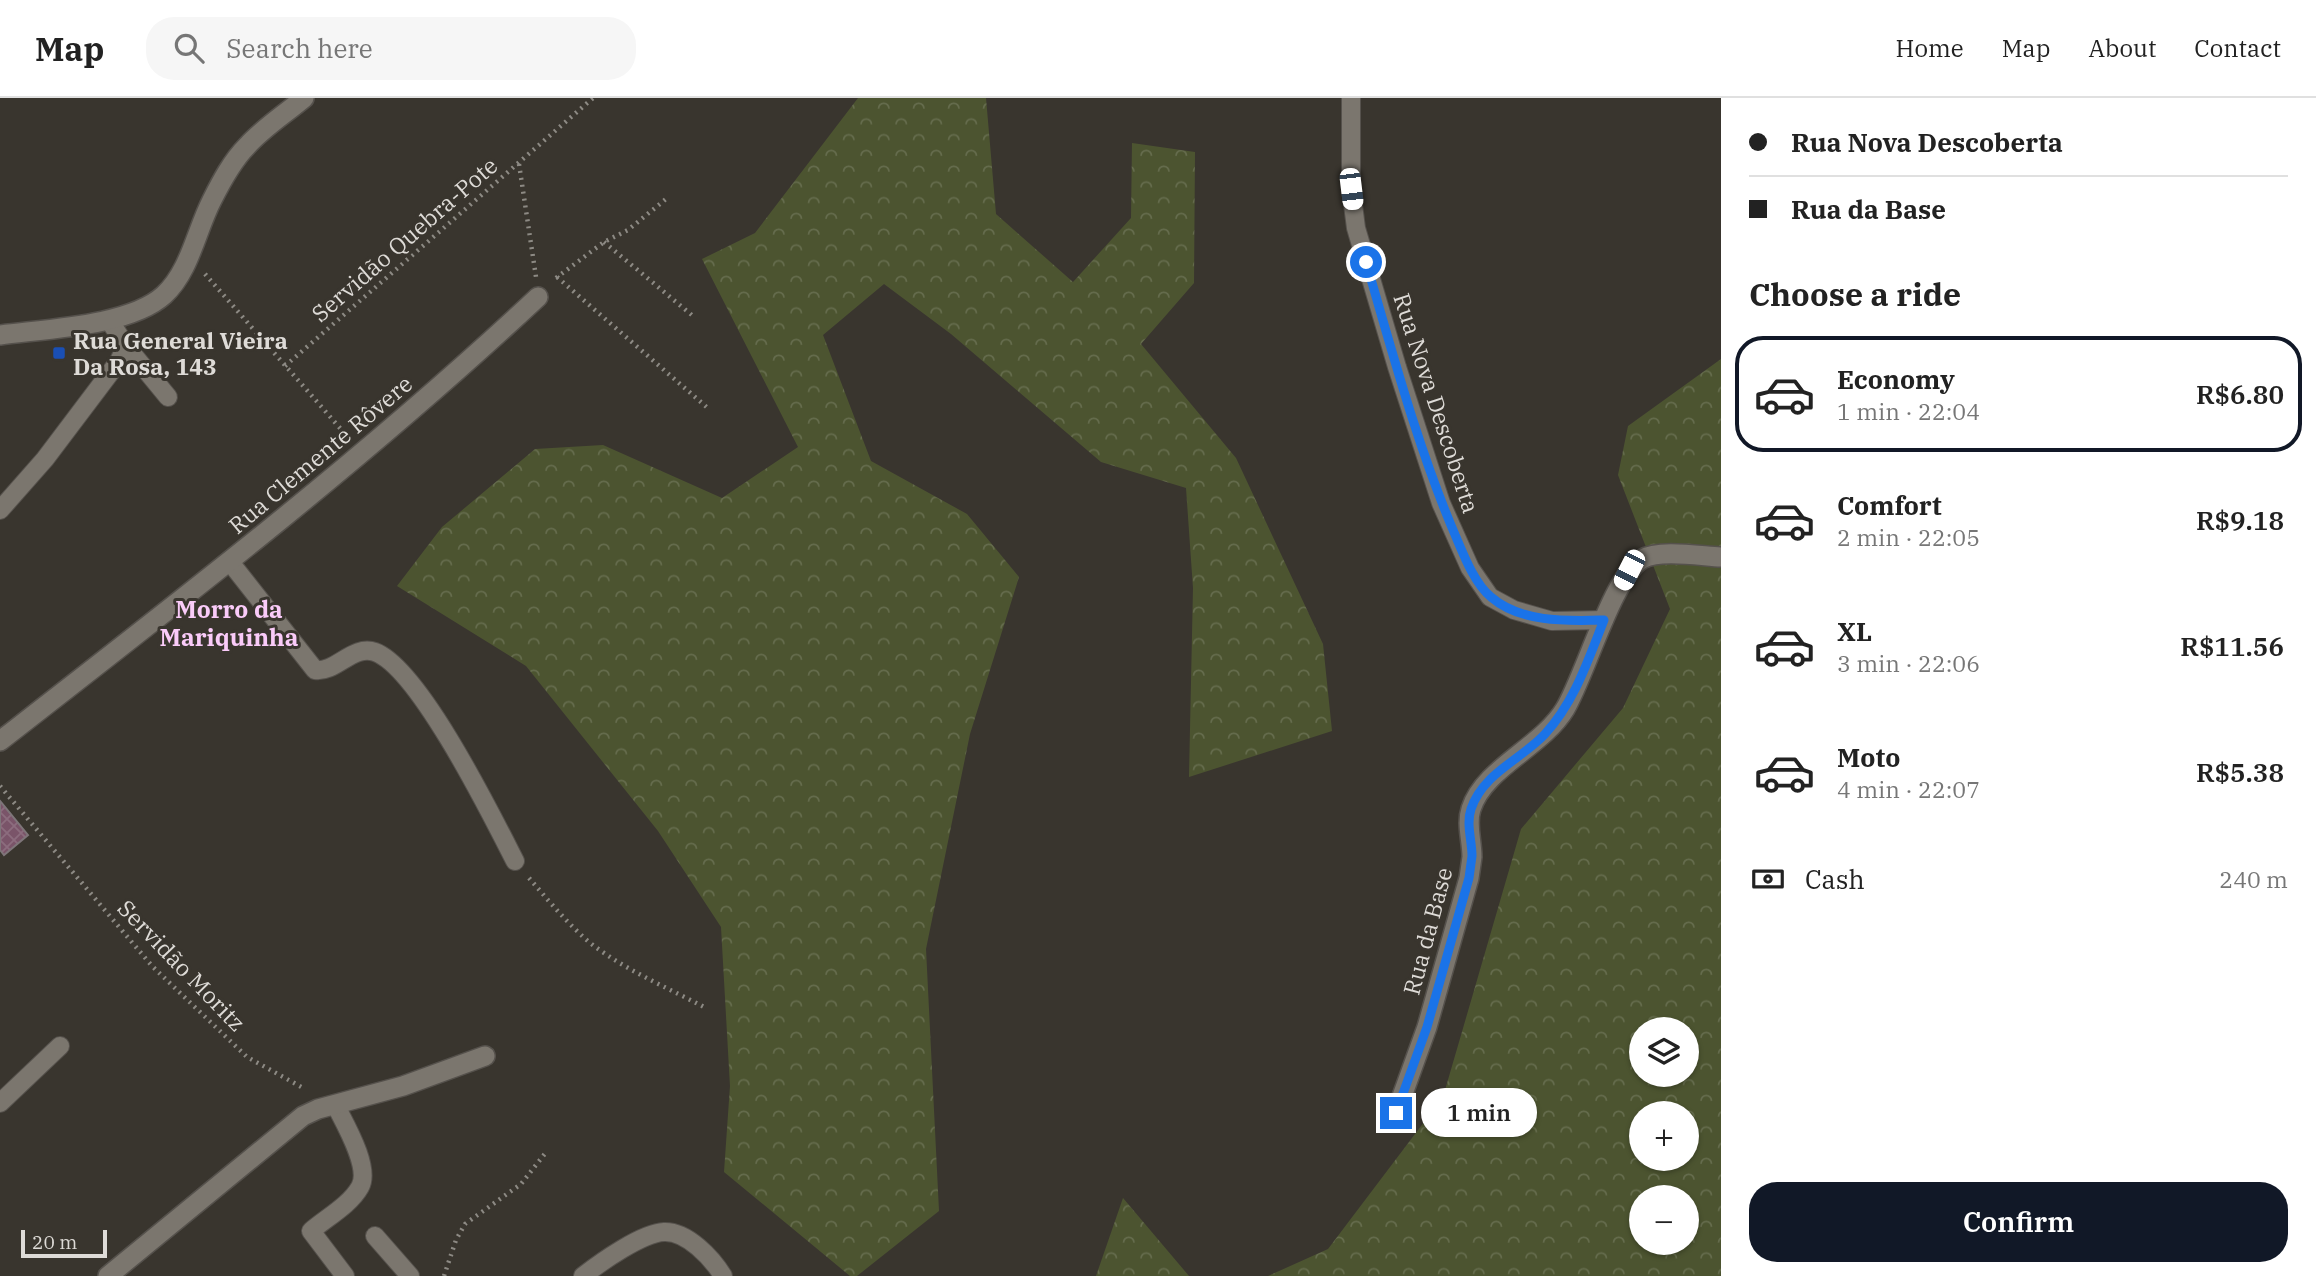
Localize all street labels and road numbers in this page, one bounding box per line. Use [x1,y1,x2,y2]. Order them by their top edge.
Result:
street label: Servidão Quebra-Pote [305,150,503,328]
street label: Rua Nova Descoberta [1387,289,1487,517]
street label: Rua Clemente Rôvere [222,368,418,540]
street label: Rua da Base [1396,864,1458,998]
street label: Servidão Moritz [112,893,252,1037]

